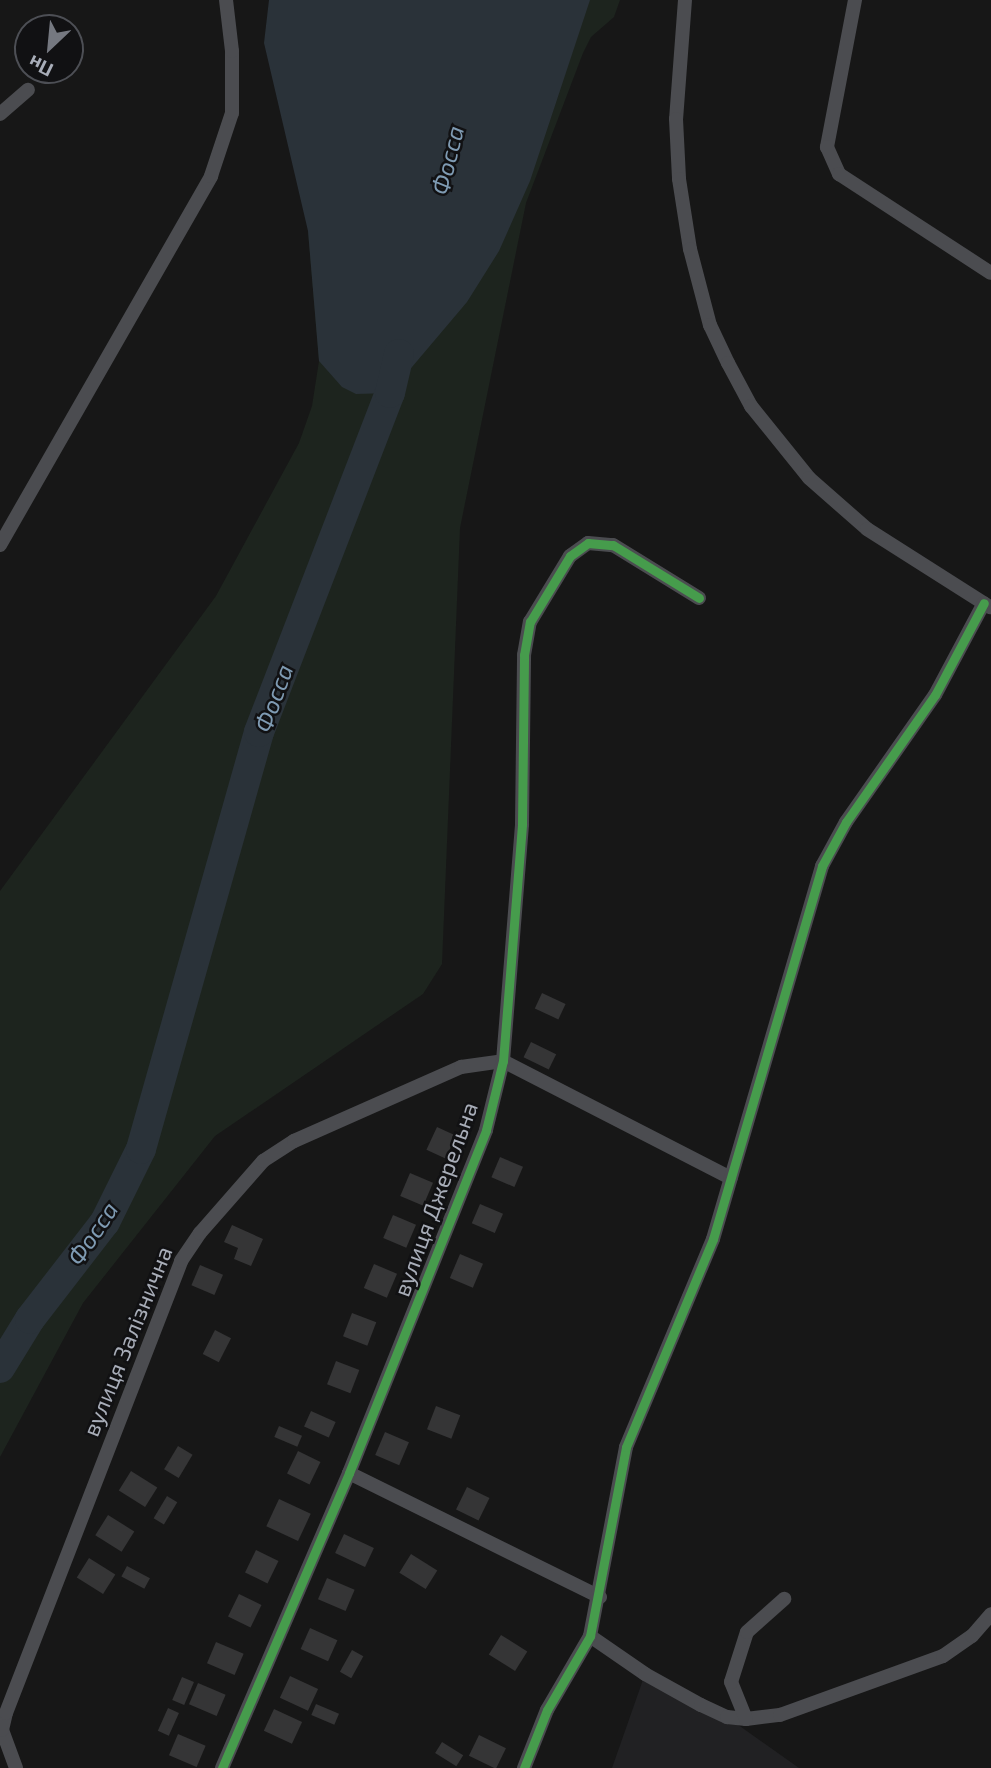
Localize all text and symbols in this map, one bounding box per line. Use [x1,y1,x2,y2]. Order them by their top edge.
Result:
north arrow [14,14,84,84]
text: Пн [24,51,57,82]
water label: Фосса [425,123,469,197]
water label: Фосса [247,660,299,736]
street label: вулиця Джерельна [387,1098,483,1300]
water label: Фосса [60,1196,124,1270]
street label: вулиця Залізнична [76,1242,178,1440]

